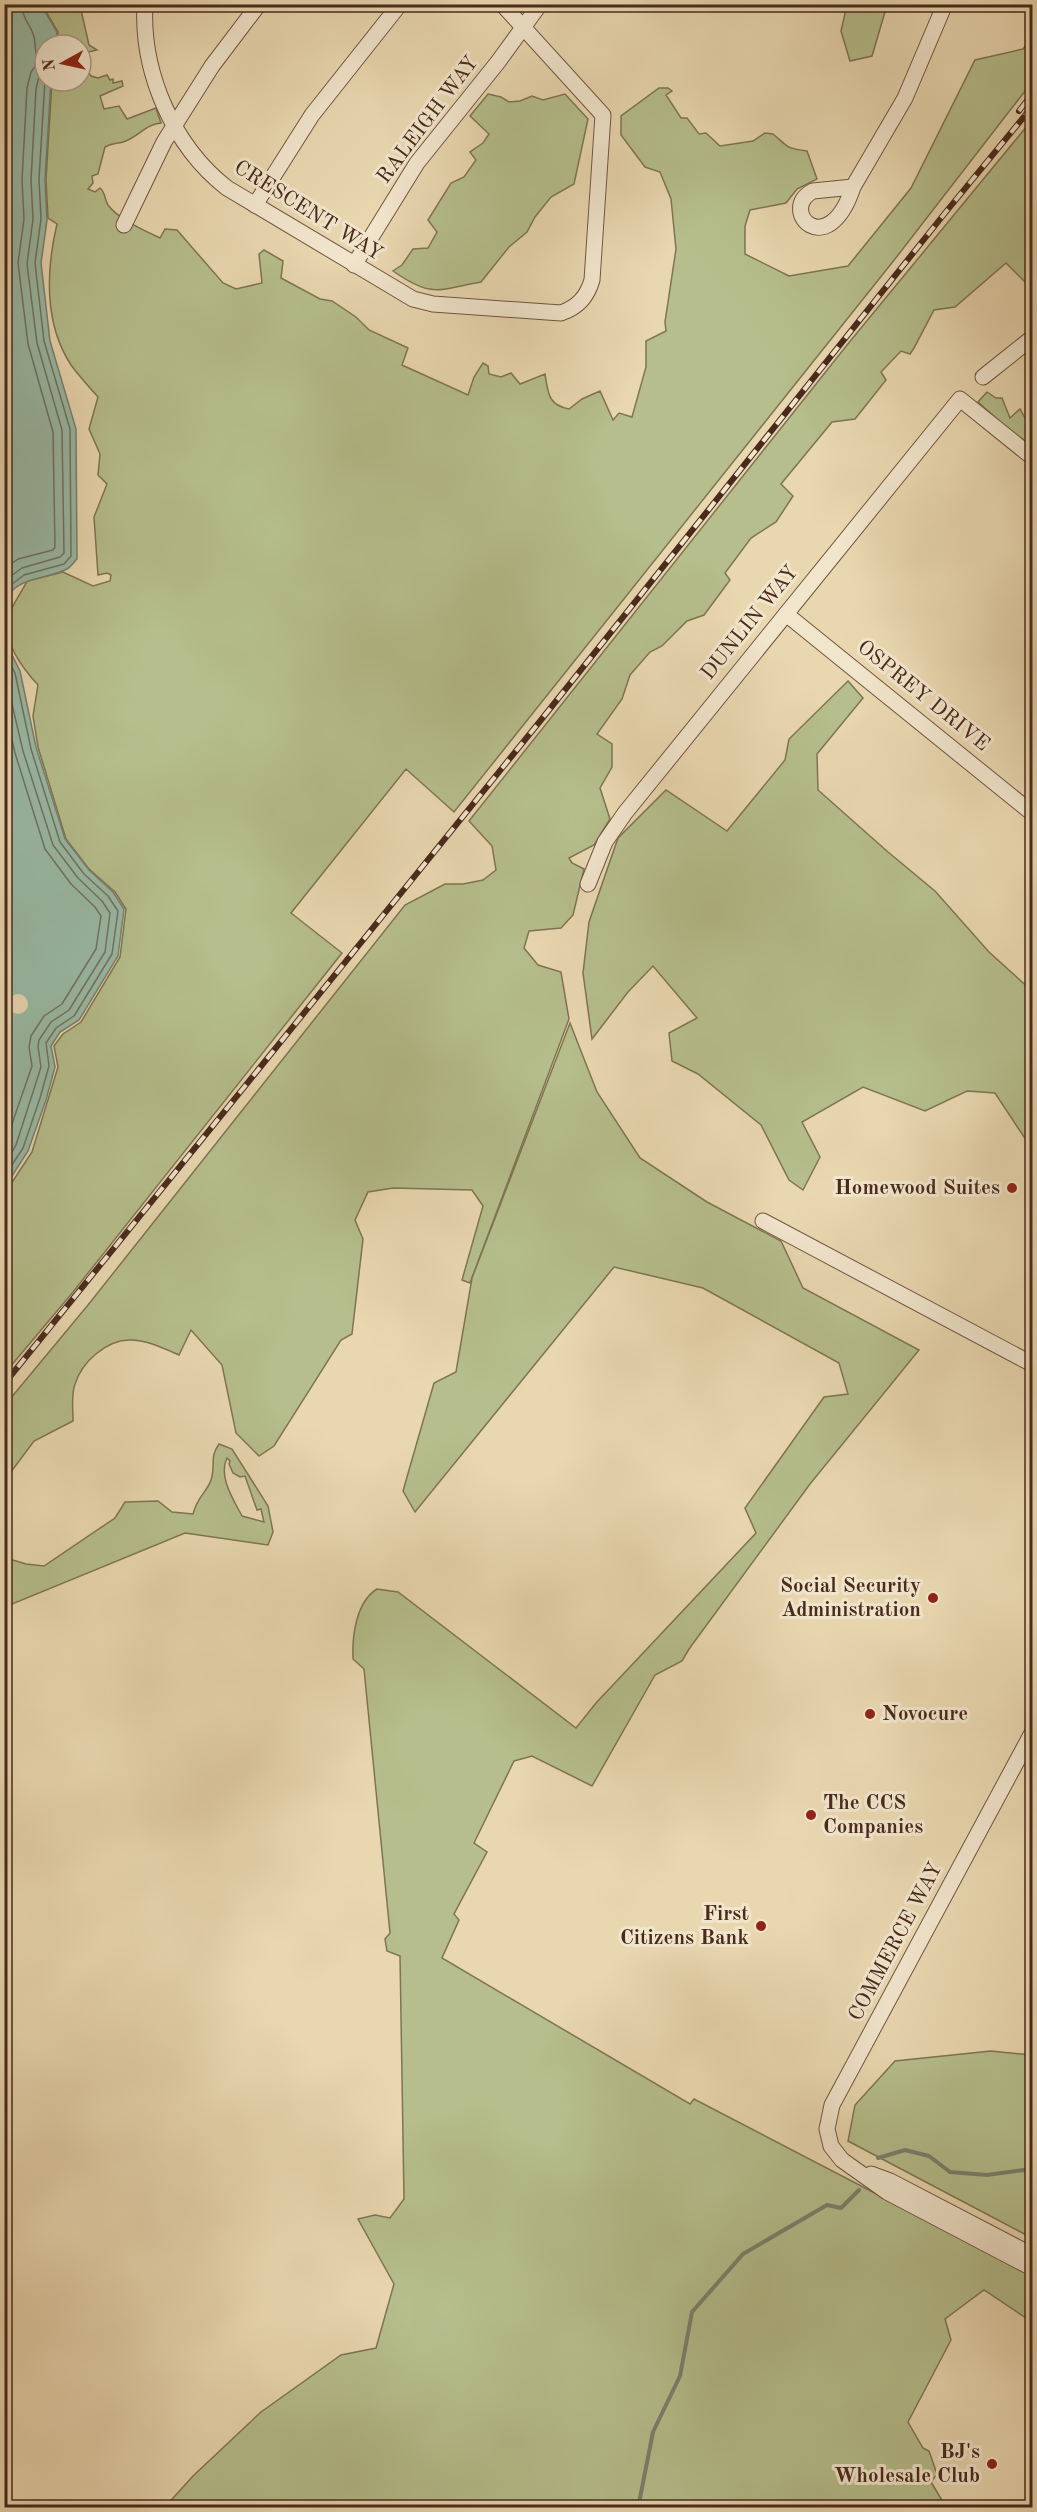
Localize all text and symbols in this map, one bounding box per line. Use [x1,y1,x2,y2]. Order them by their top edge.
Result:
north arrow [33,33,93,93]
street label: RALEIGH WAY [373,52,483,188]
text: N [41,57,59,72]
street label: CRESCENT WAY [230,157,386,265]
street label: DUNLIN WAY [698,562,802,684]
street label: OSPREY DRIVE [853,637,993,755]
place label: Homewood Suites [835,1178,1000,1199]
marker: Homewood Suites [1005,1181,1019,1195]
place label: Social Security Administration [780,1576,921,1621]
marker: Social Security Administration [926,1591,940,1605]
place label: Novocure [882,1704,968,1725]
marker: Novocure [863,1707,877,1721]
place label: The CCS Companies [823,1793,923,1838]
marker: The CCS Companies [804,1808,818,1822]
street label: COMMERCE WAY [845,1859,947,2025]
place label: First Citizens Bank [620,1904,749,1949]
marker: First Citizens Bank [754,1919,768,1933]
place label: BJ's Wholesale Club [834,2442,980,2487]
marker: BJ's Wholesale Club [985,2457,999,2471]

